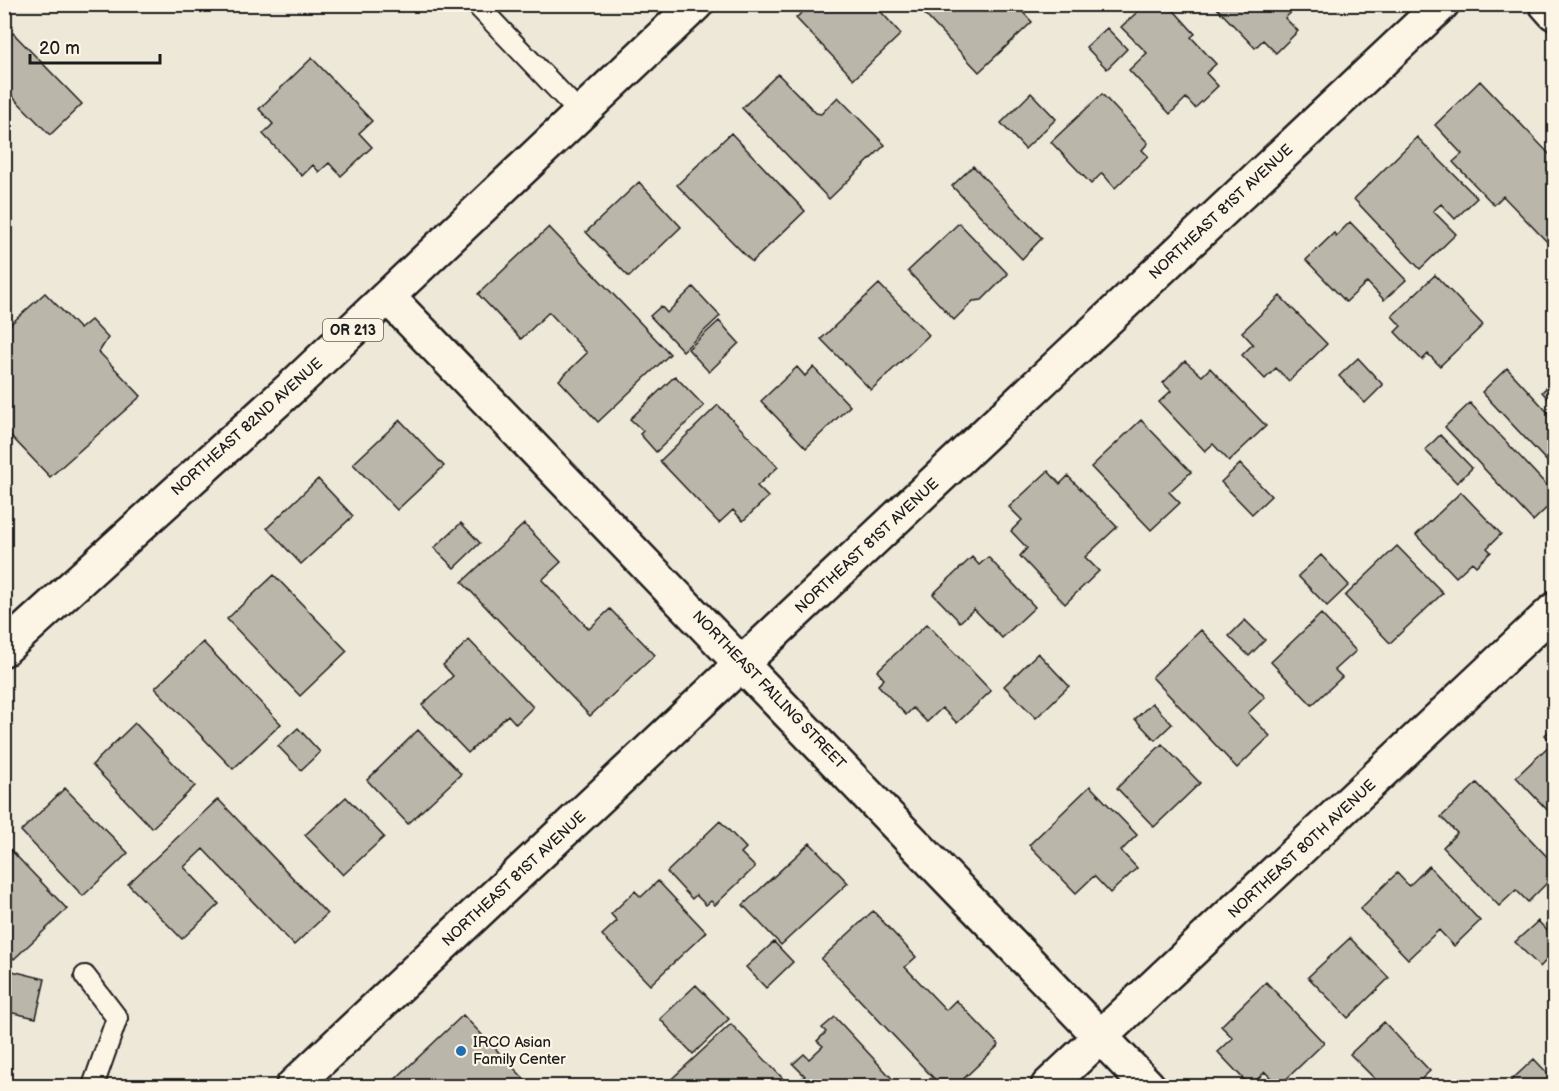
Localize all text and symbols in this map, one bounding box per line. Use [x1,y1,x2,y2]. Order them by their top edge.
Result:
scale bar [30,27,160,65]
text: 20 m [39,38,80,59]
street label: NORTHEAST 81ST AVENUE [1145,140,1297,284]
road number: OR 213 [323,319,383,341]
street label: NORTHEAST 82ND AVENUE [167,354,327,500]
street label: NORTHEAST 81ST AVENUE [791,474,943,618]
street label: NORTHEAST FAILING STREET [688,607,850,773]
street label: NORTHEAST 80TH AVENUE [1224,775,1380,922]
street label: NORTHEAST 81ST AVENUE [438,807,590,951]
place label: IRCO Asian Family Center [473,1033,566,1069]
marker: IRCO Asian Family Center [454,1044,468,1058]

